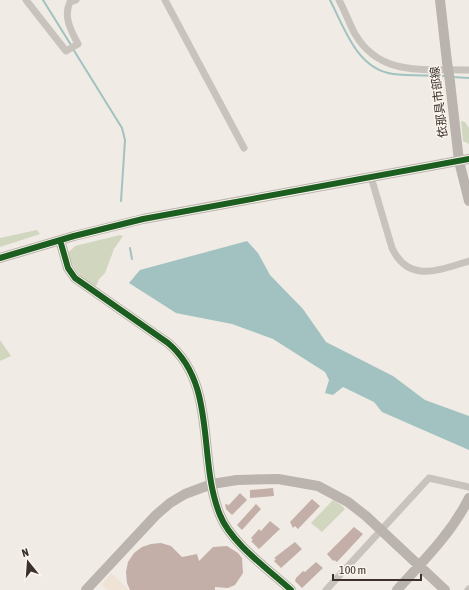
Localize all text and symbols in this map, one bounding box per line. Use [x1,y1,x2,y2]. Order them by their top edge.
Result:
street label: 依那具市部線 [428,65,450,139]
north arrow [8,542,48,582]
text: N [20,546,30,559]
scale bar [333,556,421,582]
text: 100 m [339,563,366,577]

